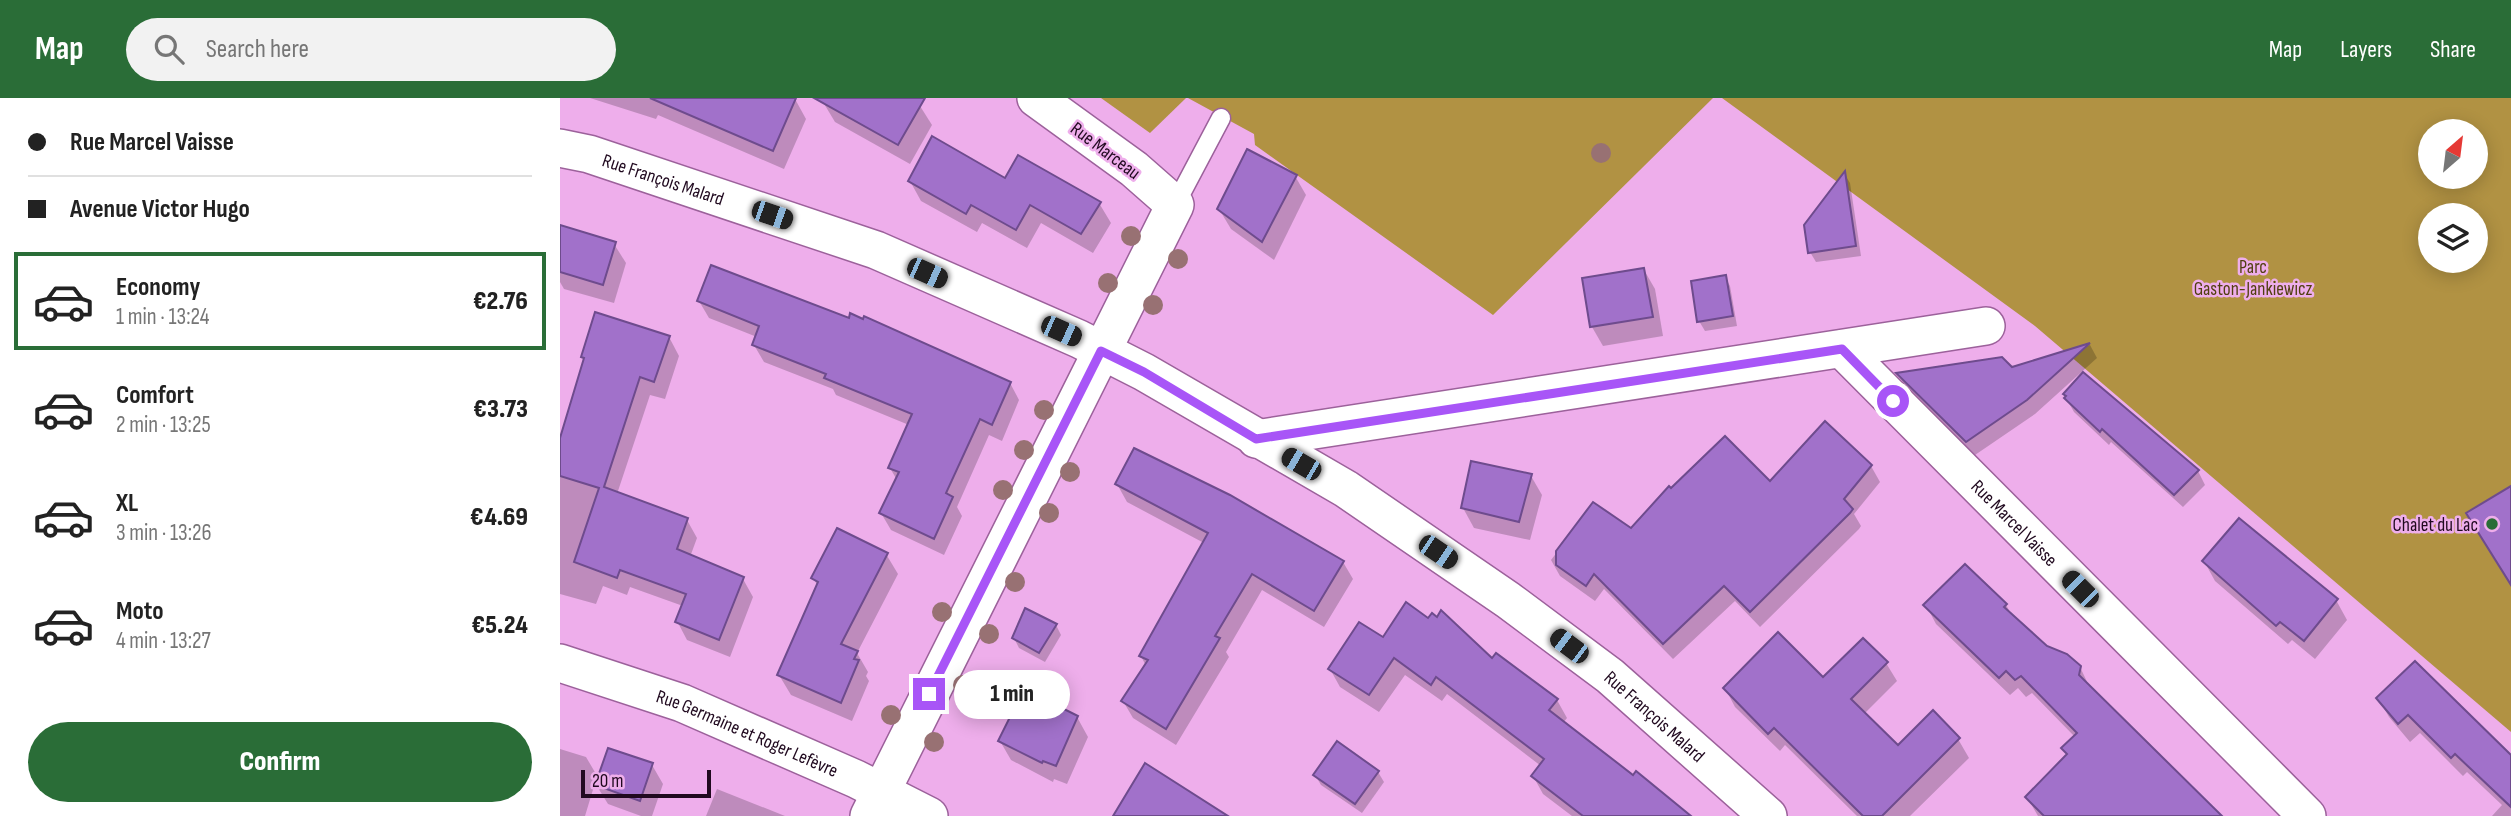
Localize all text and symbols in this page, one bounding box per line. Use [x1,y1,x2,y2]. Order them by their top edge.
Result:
search box [126,18,616,81]
text: Map [35,29,84,69]
icon: search [150,30,188,68]
text: Search here [206,34,309,65]
text: Map [2269,35,2302,64]
text: Layers [2340,35,2392,64]
text: Share [2430,35,2476,64]
street label: Rue Marceau [1066,117,1145,185]
north arrow [2418,119,2488,189]
map controls [2418,119,2488,273]
text: Rue Marcel Vaisse [70,127,234,158]
street label: Rue François Malard [599,149,727,211]
text: Avenue Victor Hugo [70,194,250,225]
car [749,198,796,232]
button: layers [2418,203,2488,273]
car [904,255,951,291]
park label: Parc Gaston-Jankiewicz [2194,256,2313,301]
icon: car [32,270,95,333]
text: Economy [116,272,200,303]
text: €2.76 [473,286,528,317]
text: 1 min · 13:24 [116,303,209,331]
car [1038,313,1085,349]
icon: car [32,378,95,441]
text: Comfort [116,380,194,411]
route start [1877,385,1909,417]
text: €3.73 [473,394,528,425]
text: 2 min · 13:25 [116,411,211,439]
car [1278,444,1325,484]
street label: Rue Marcel Vaisse [1966,476,2062,572]
icon: car [32,486,95,549]
text: XL [116,488,138,519]
text: €4.69 [470,502,528,533]
place label: Chalet du Lac [2393,514,2478,537]
marker: Chalet du Lac [2484,516,2500,532]
text: 3 min · 13:26 [116,519,212,547]
car [1415,532,1462,572]
car [2058,567,2103,611]
icon: car [32,594,95,657]
text: Moto [116,596,164,627]
text: €5.24 [471,610,528,641]
car [1546,625,1593,667]
text: 4 min · 13:27 [116,627,211,655]
street label: Rue François Malard [1599,666,1709,768]
callout: 1 min [954,670,1069,718]
route end [913,678,945,710]
text: 1 min [990,680,1034,708]
street label: Rue Germaine et Roger Lefèvre [653,685,841,783]
button: Confirm [28,722,532,802]
scale bar [581,767,710,799]
text: 20 m [592,770,624,793]

